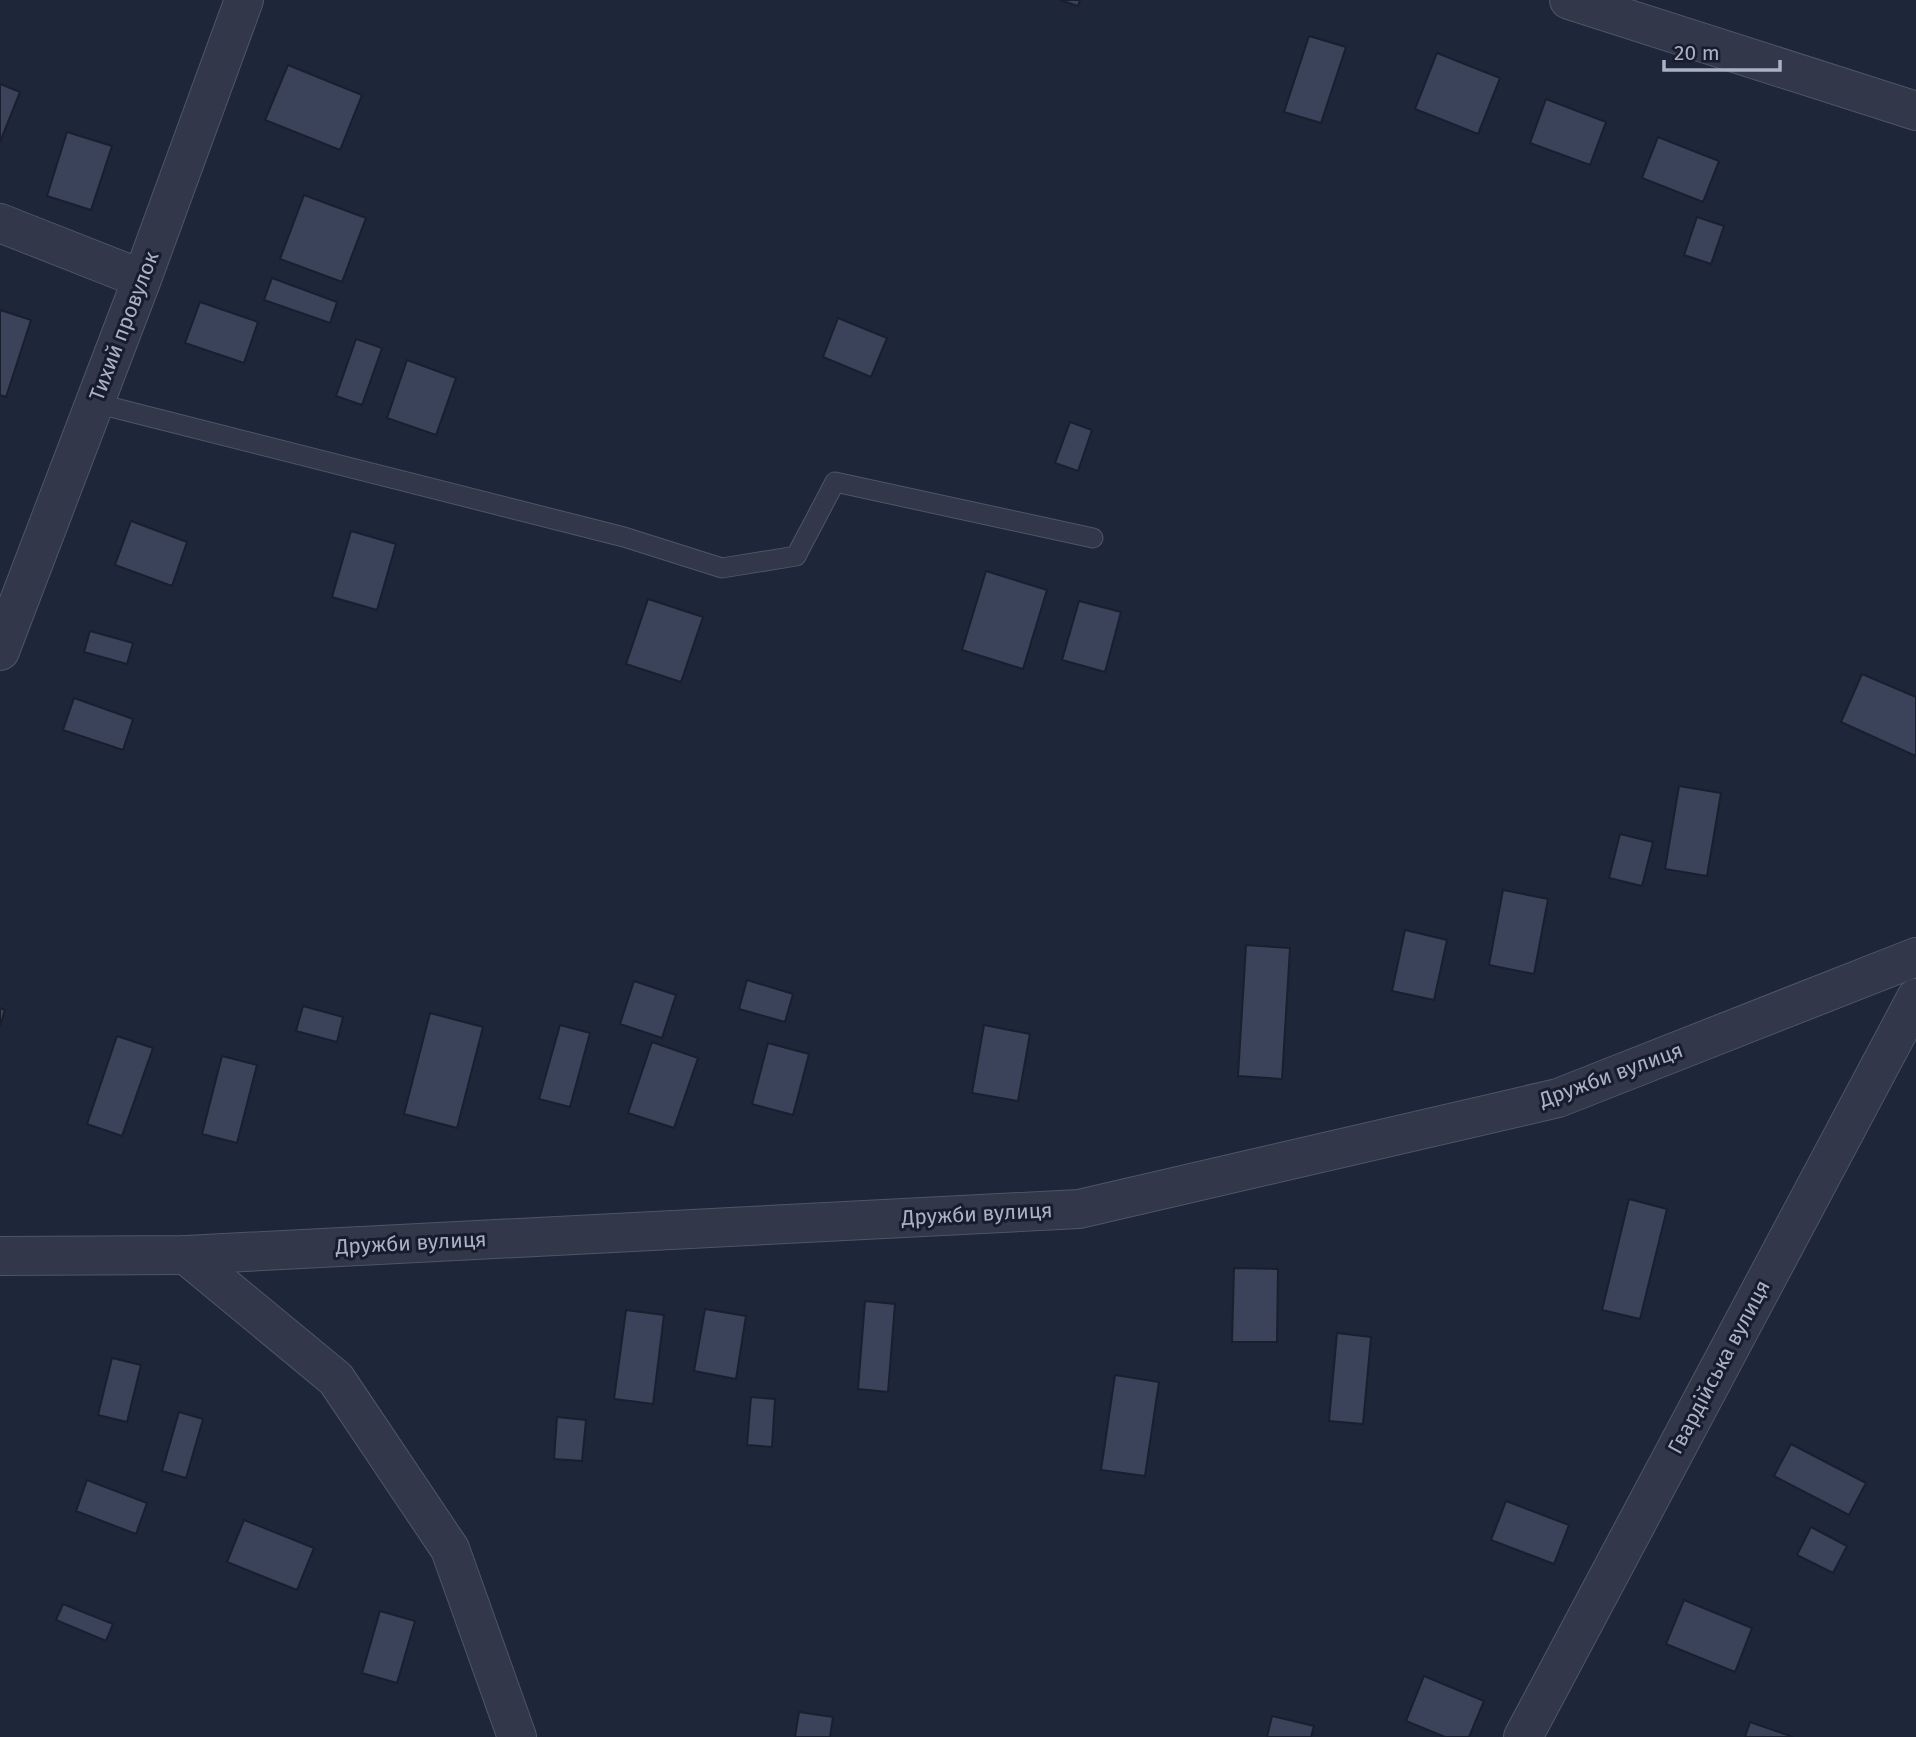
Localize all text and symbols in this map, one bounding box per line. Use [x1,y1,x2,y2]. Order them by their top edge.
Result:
scale bar [1664,28,1780,72]
text: 20 m [1674,40,1720,66]
street label: Тихий провулок [84,248,164,404]
street label: Дружби вулиця [1535,1037,1686,1113]
street label: Дружби вулиця [900,1197,1053,1231]
street label: Дружби вулиця [334,1226,487,1260]
street label: Гвардійська вулиця [1662,1276,1776,1458]

